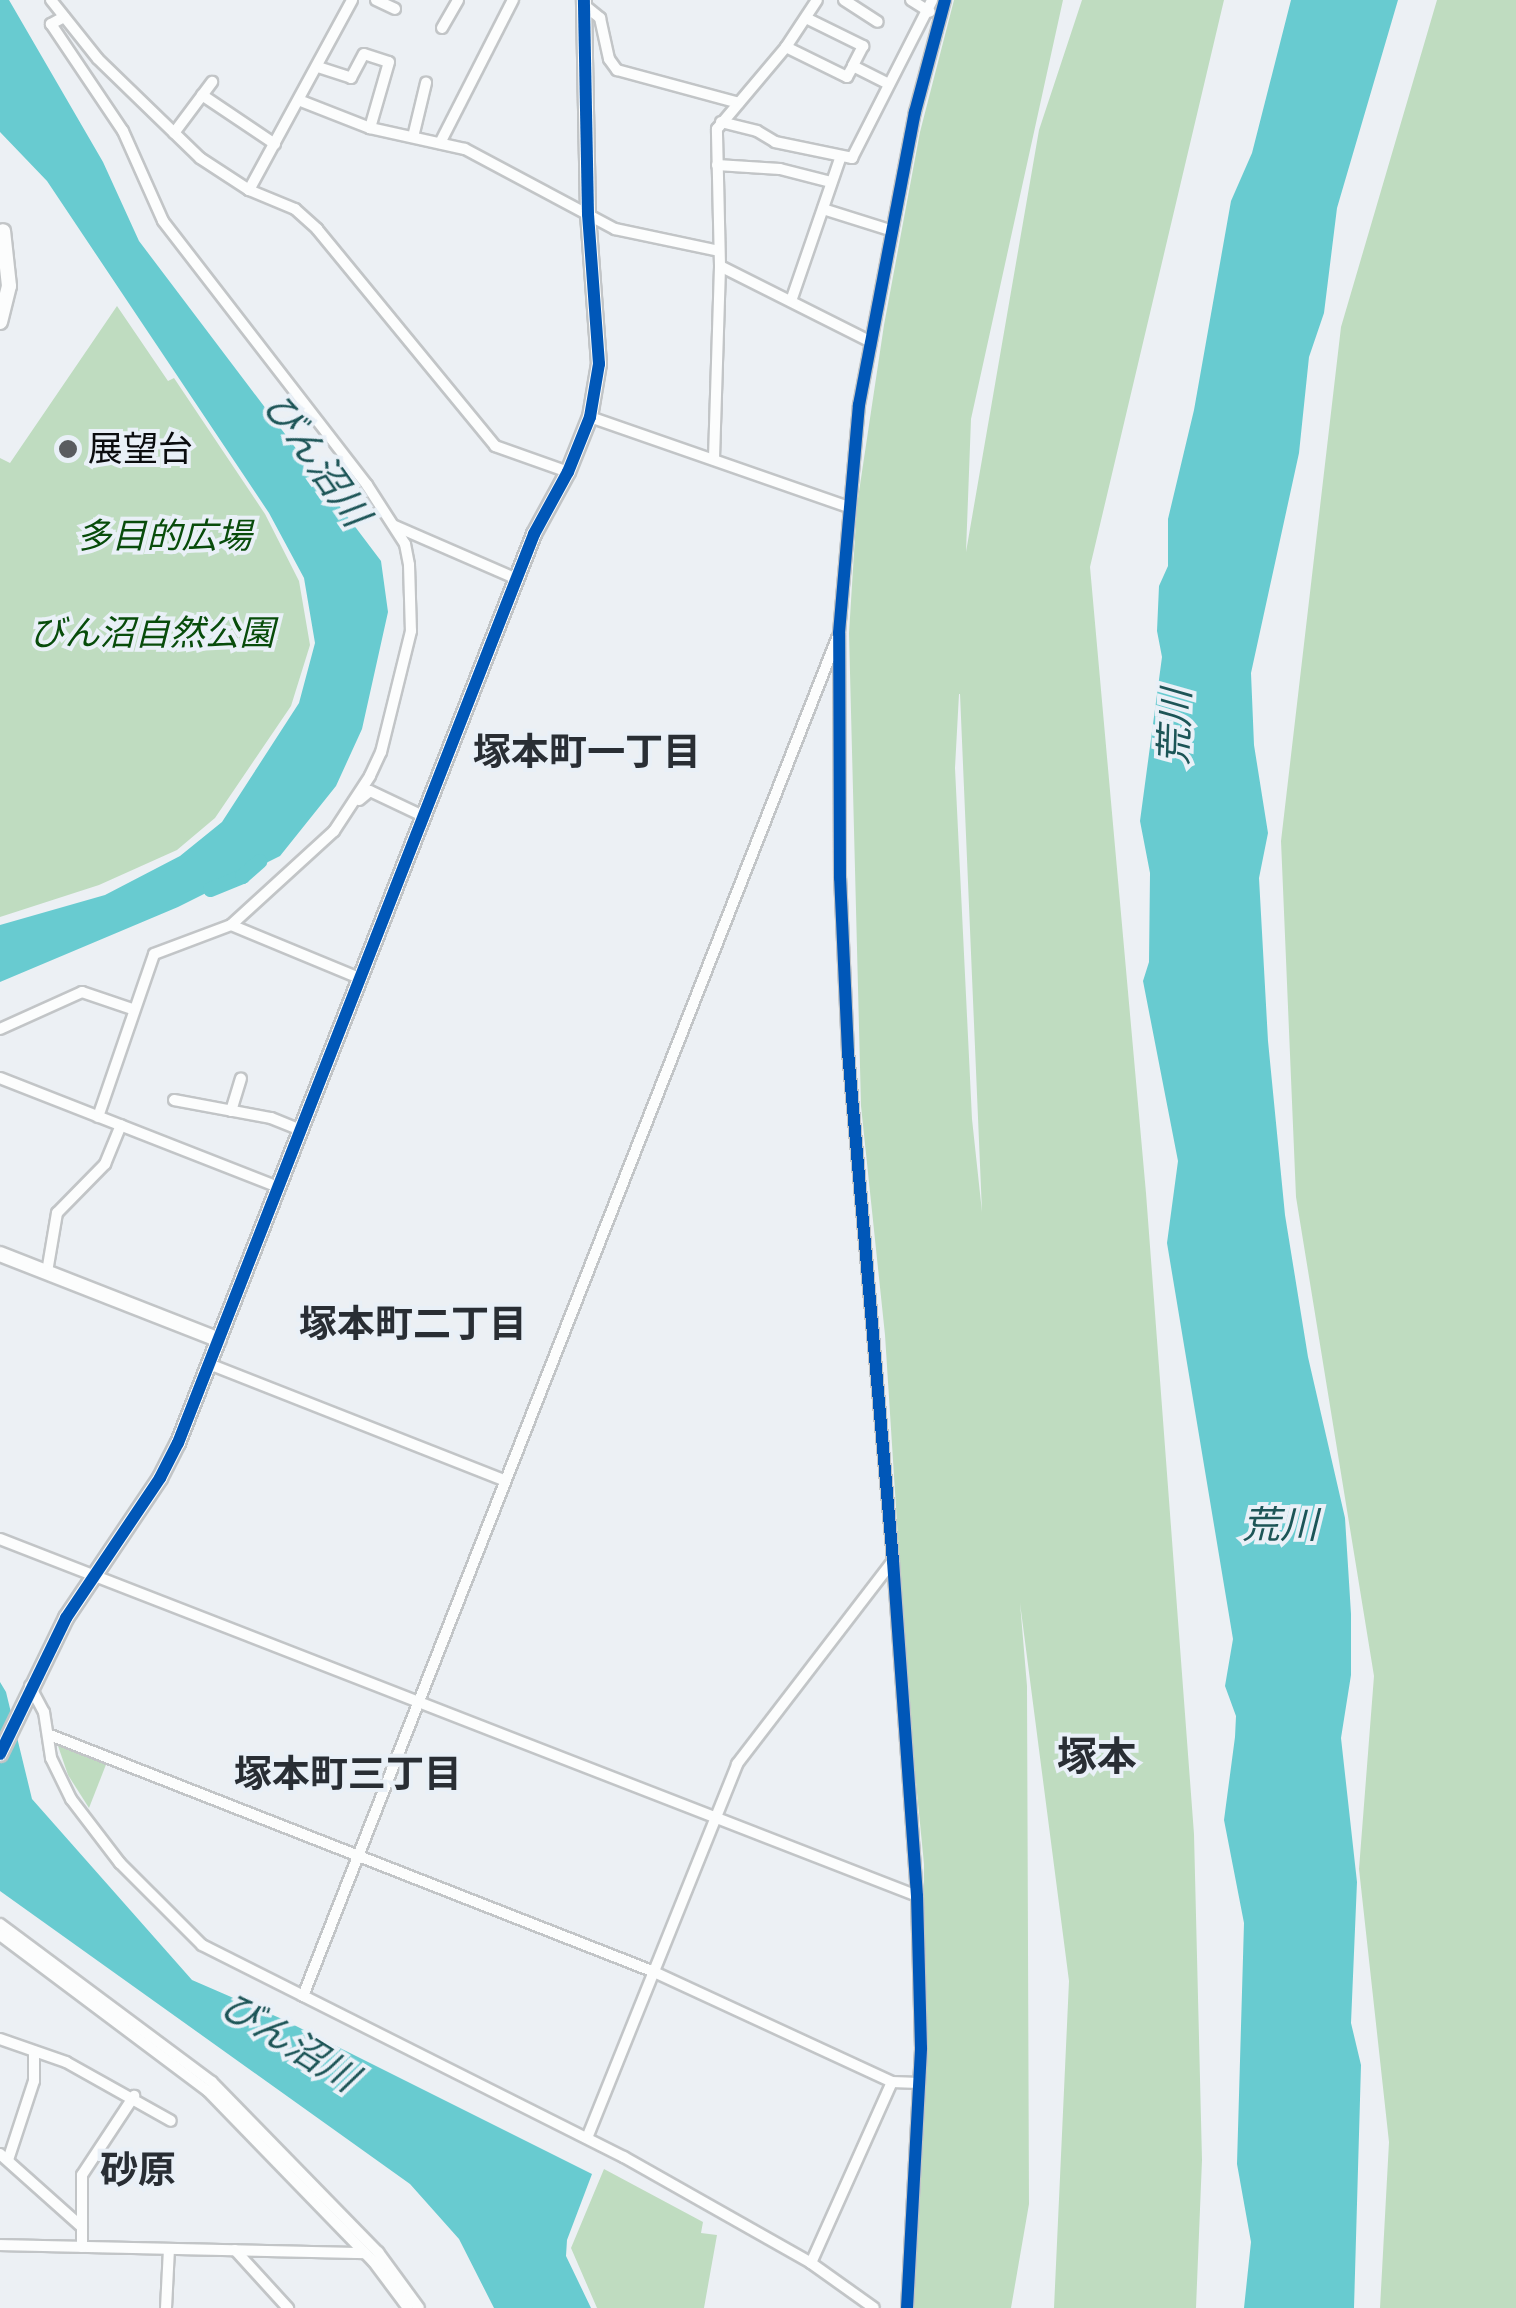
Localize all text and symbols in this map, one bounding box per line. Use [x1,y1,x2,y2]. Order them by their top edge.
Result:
water label: びん沼川 [254,385,378,535]
place label: 展望台 [88,428,193,470]
marker: 展望台 [57,438,79,460]
park label: 多目的広場 [77,515,251,557]
park label: びん沼自然公園 [30,612,274,654]
water label: 荒川 [1152,688,1200,766]
district label: 塚本町一丁目 [473,730,701,776]
district label: 塚本町二丁目 [299,1302,527,1348]
water label: 荒川 [1242,1503,1318,1549]
district label: 塚本 [1057,1733,1137,1781]
district label: 塚本町三丁目 [234,1752,462,1798]
water label: びん沼川 [212,1982,366,2102]
district label: 砂原 [100,2148,176,2194]

